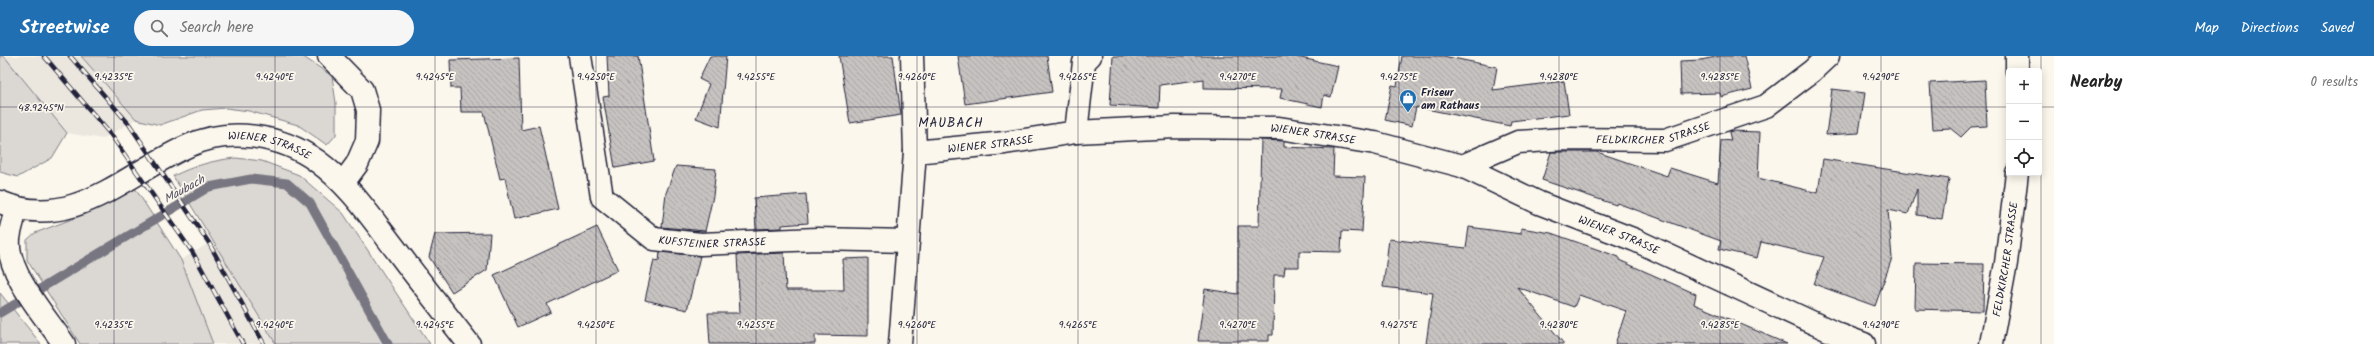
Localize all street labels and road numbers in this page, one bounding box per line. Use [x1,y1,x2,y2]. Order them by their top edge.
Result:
street label: FELDKIRCHER STRASSE [1596,117,1713,150]
street label: WIENER STRASSE [1270,120,1358,150]
street label: WIENER STRASSE [228,127,315,165]
street label: WIENER STRASSE [947,131,1035,159]
street label: FELDKIRCHER STRASSE [1988,200,2023,318]
street label: WIENER STRASSE [1575,211,1663,260]
street label: KUFSTEINER STRASSE [657,232,767,254]

